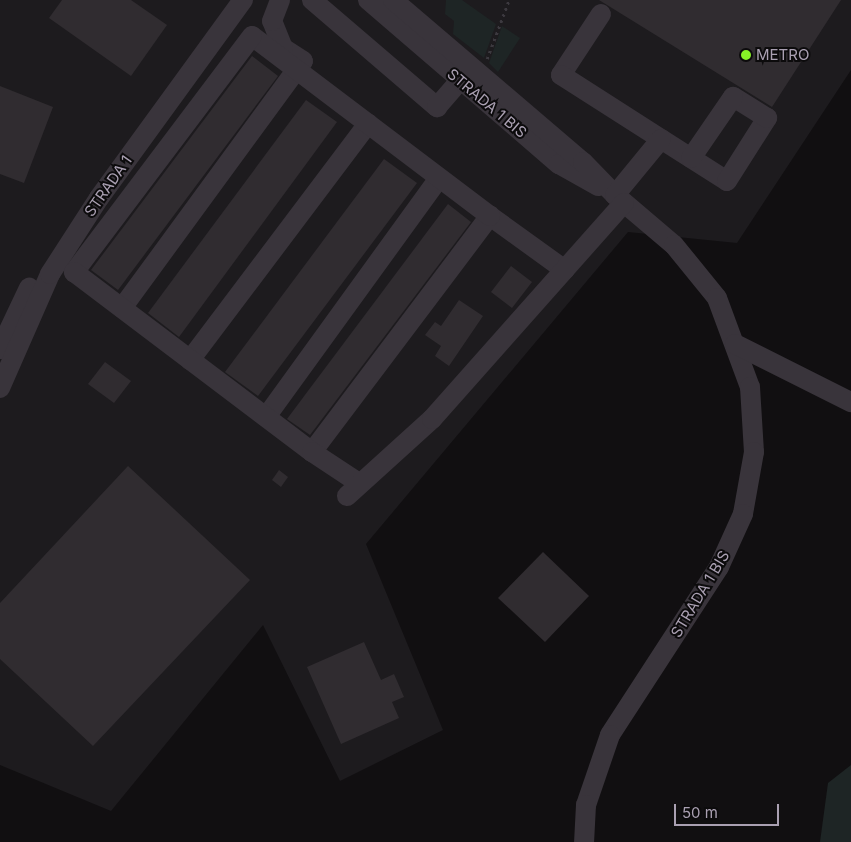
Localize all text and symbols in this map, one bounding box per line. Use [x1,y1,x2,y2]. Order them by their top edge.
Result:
place label: METRO [756,46,809,64]
marker: METRO [740,49,752,61]
street label: STRADA 1 BIS [444,65,530,141]
street label: STRADA 1 [80,152,136,220]
street label: STRADA 1 BIS [667,547,733,641]
scale bar [676,794,781,826]
text: 50 m [682,803,718,822]

